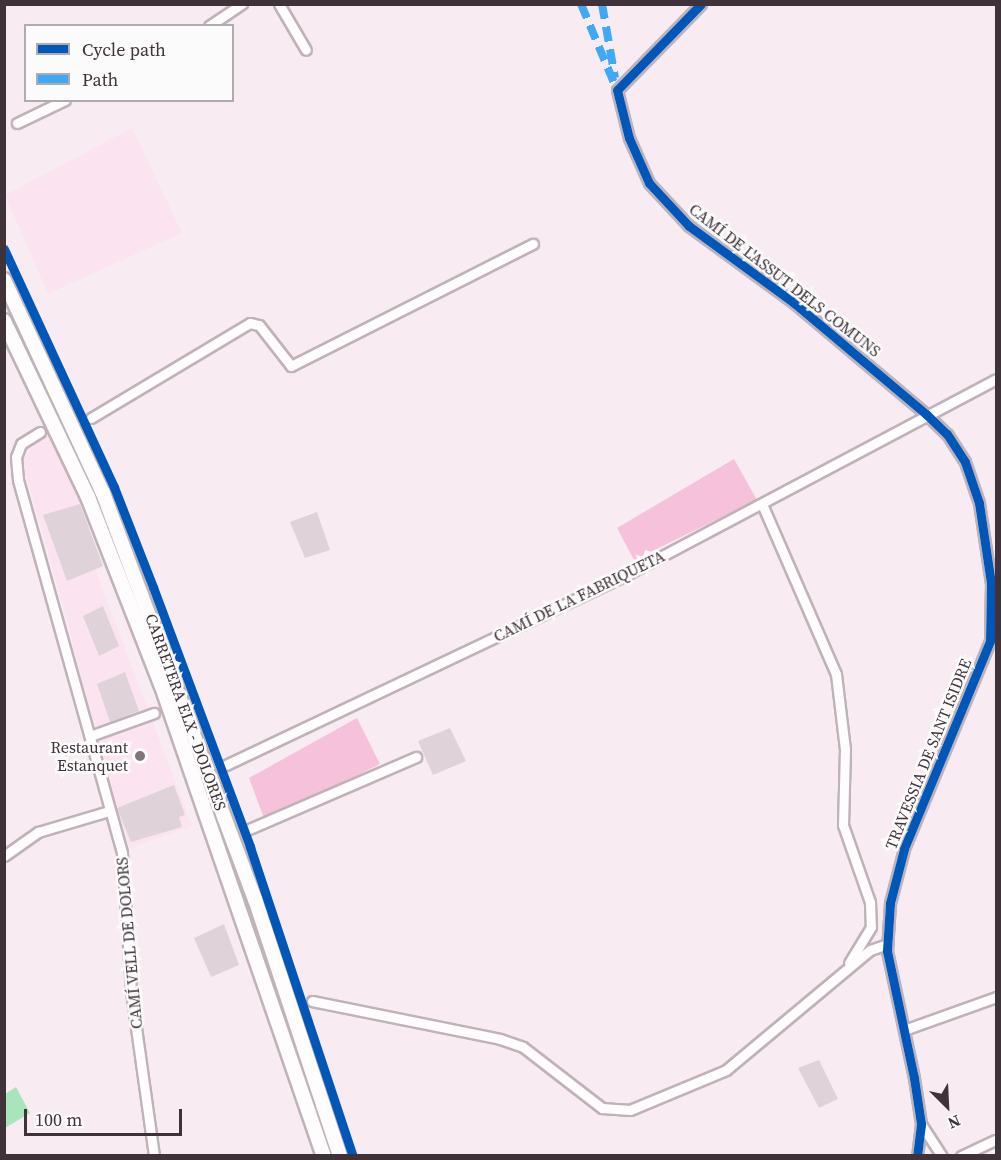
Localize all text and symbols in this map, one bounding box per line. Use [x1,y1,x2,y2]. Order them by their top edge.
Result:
legend [24,24,234,102]
text: Cycle path [82,37,166,62]
text: Path [82,67,118,92]
street label: CAMÍ DE L'ASSUT DELS COMUNS [685,199,885,361]
street label: CAMÍ DE LA FABRIQUETA [490,546,668,646]
street label: CARRETERA ELX - DOLORES [141,611,231,813]
street label: TRAVESSIA DE SANT ISIDRE [881,656,975,852]
place label: Restaurant Estanquet [50,737,128,775]
marker: Restaurant Estanquet [133,749,147,763]
street label: CAMÍ VELL DE DOLORS [112,856,146,1030]
north arrow [917,1076,977,1136]
scale bar [27,1097,184,1135]
text: 100 m [35,1107,82,1132]
text: N [945,1110,964,1135]

